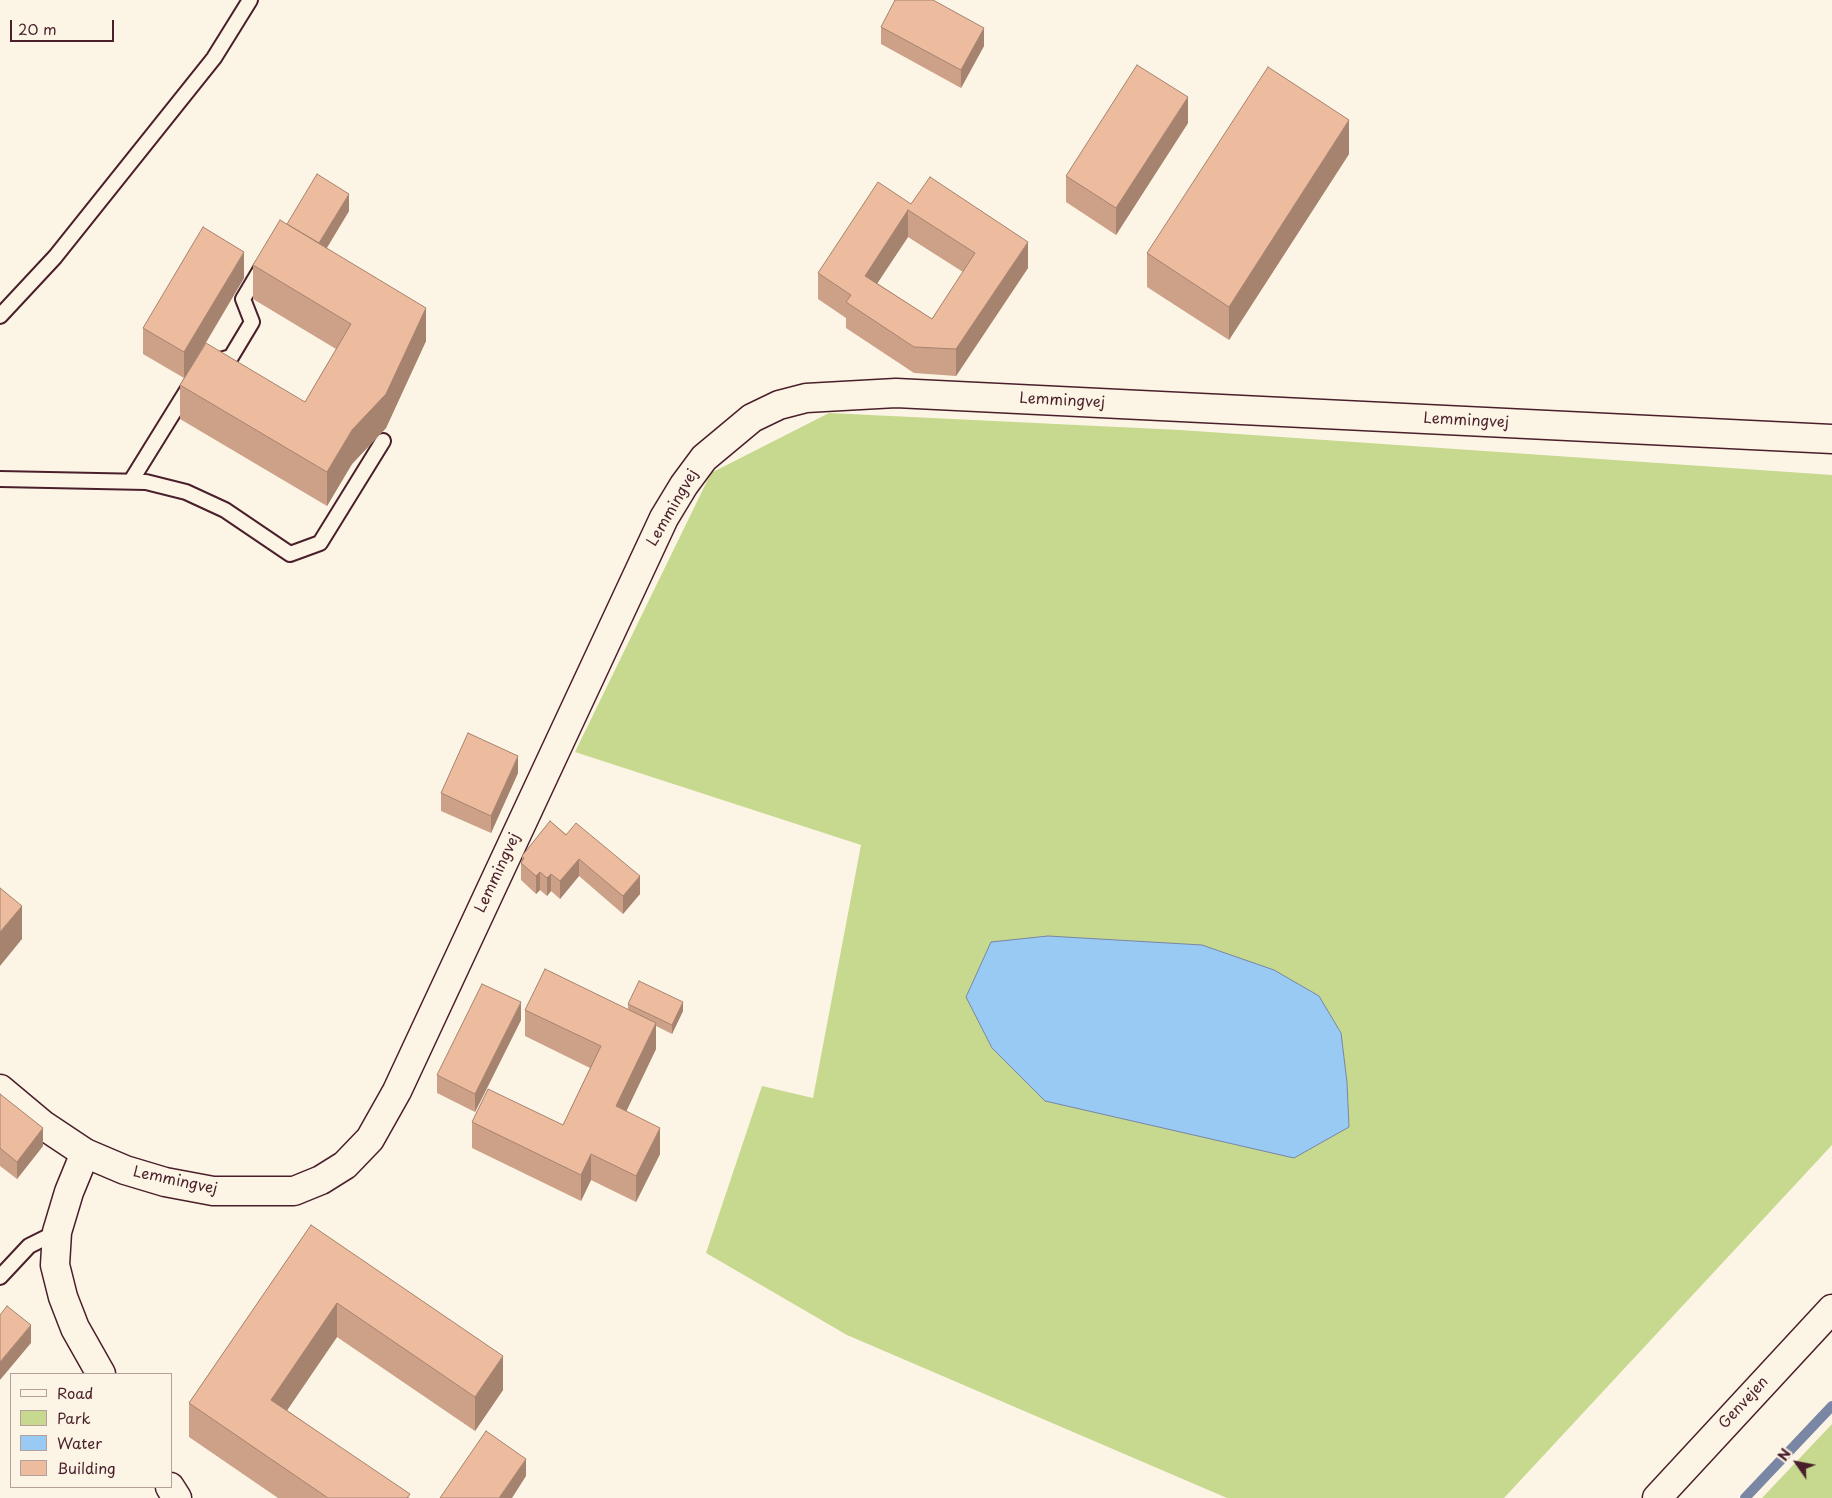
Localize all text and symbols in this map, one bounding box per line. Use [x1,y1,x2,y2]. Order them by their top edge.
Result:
scale bar [12,10,116,42]
text: 20 m [18,17,57,40]
street label: Lemmingvej [1019,390,1105,412]
street label: Lemmingvej [1423,410,1509,432]
street label: Lemmingvej [644,466,702,550]
street label: Lemmingvej [472,830,524,916]
street label: Lemmingvej [131,1163,219,1199]
legend [10,1373,172,1488]
street label: Genvejen [1715,1373,1773,1433]
text: Road [57,1381,93,1404]
text: Park [57,1406,91,1429]
text: Water [57,1431,102,1454]
north arrow [1772,1438,1822,1488]
text: N [1772,1444,1796,1465]
text: Building [57,1456,116,1479]

